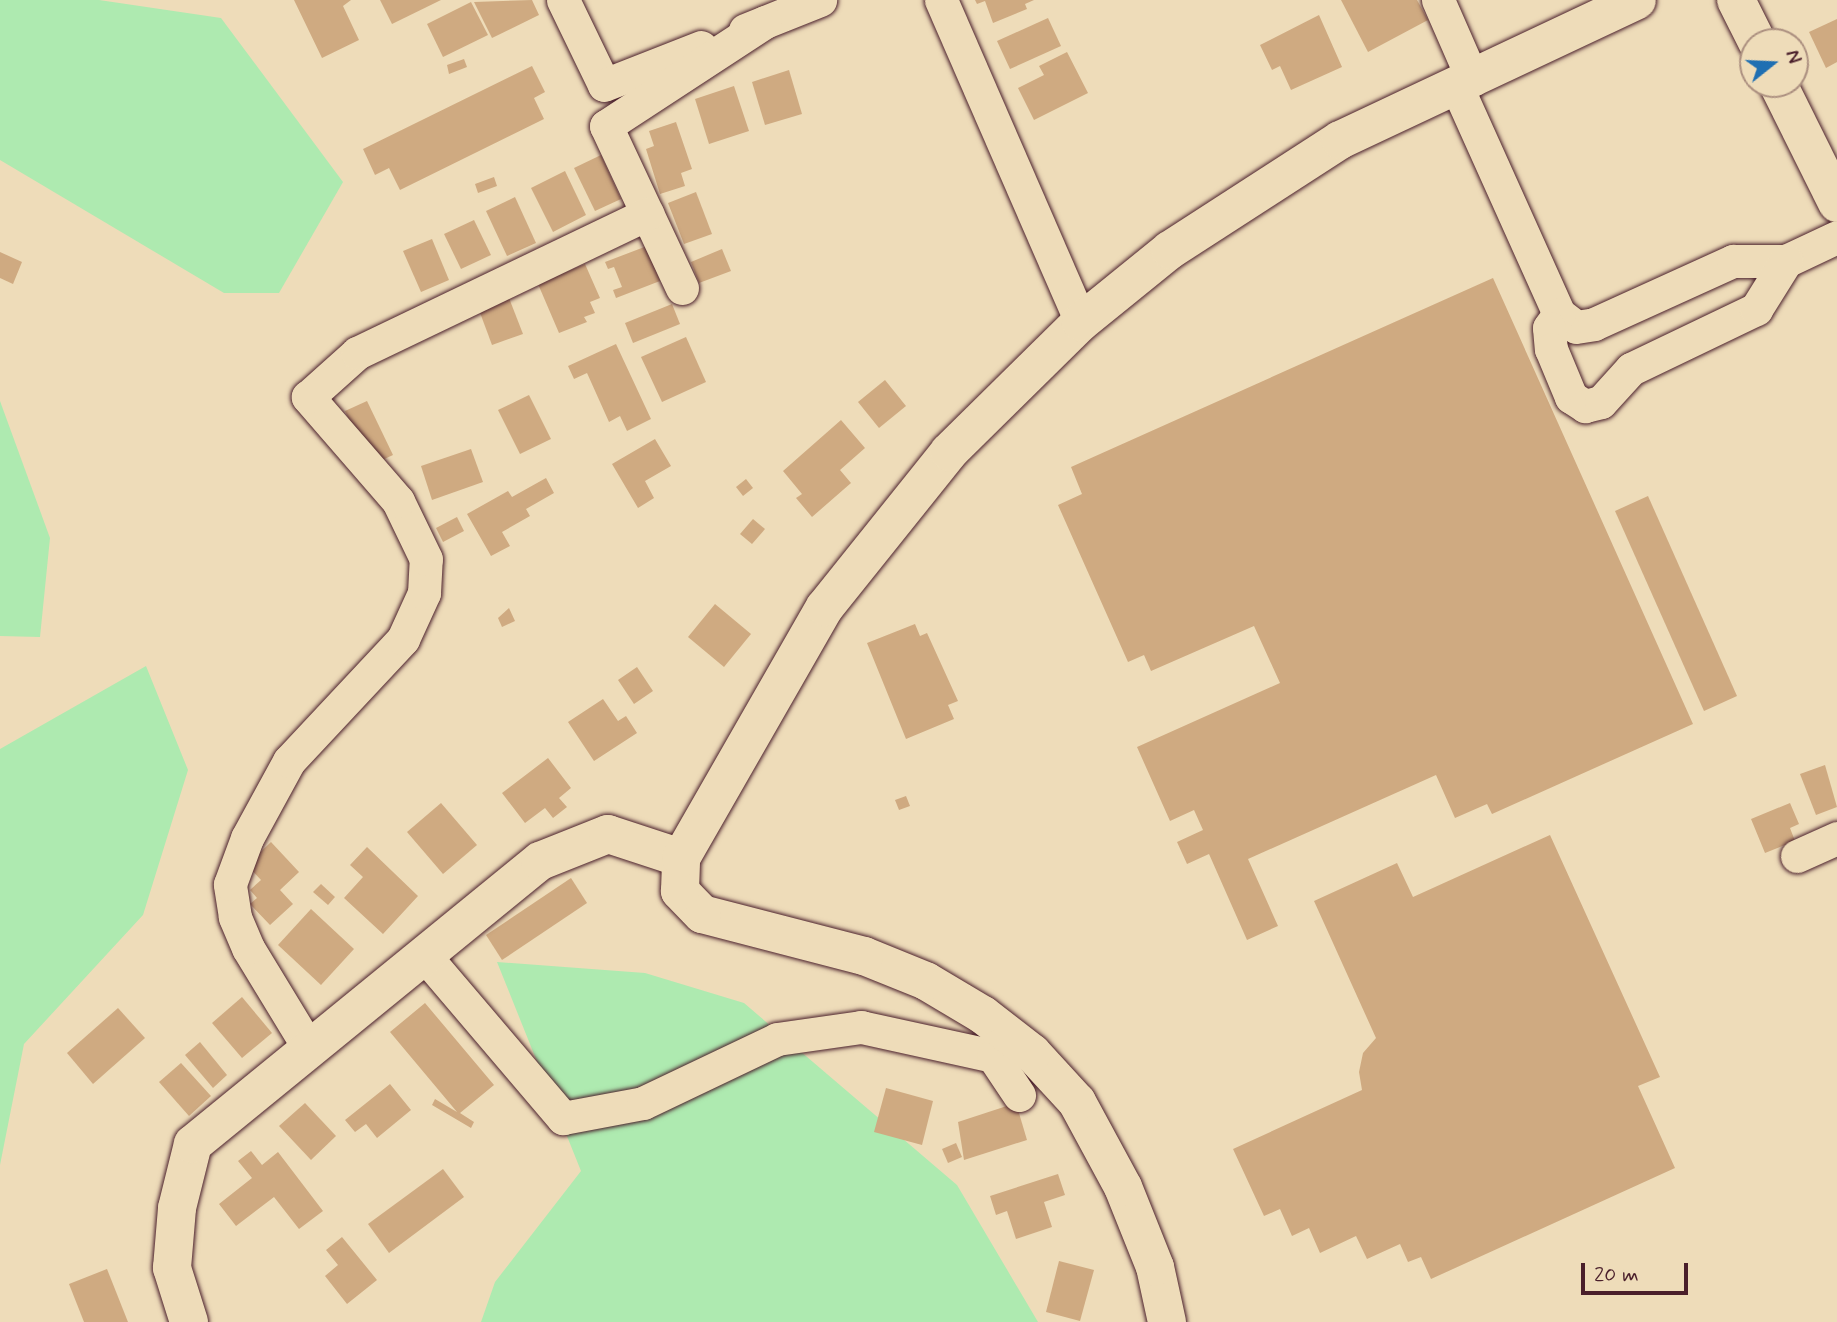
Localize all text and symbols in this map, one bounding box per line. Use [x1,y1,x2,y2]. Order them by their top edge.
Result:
north arrow [1739,28,1809,98]
text: N [1779,47,1806,67]
scale bar [1585,1248,1692,1292]
text: 20 m [1594,1261,1639,1289]

